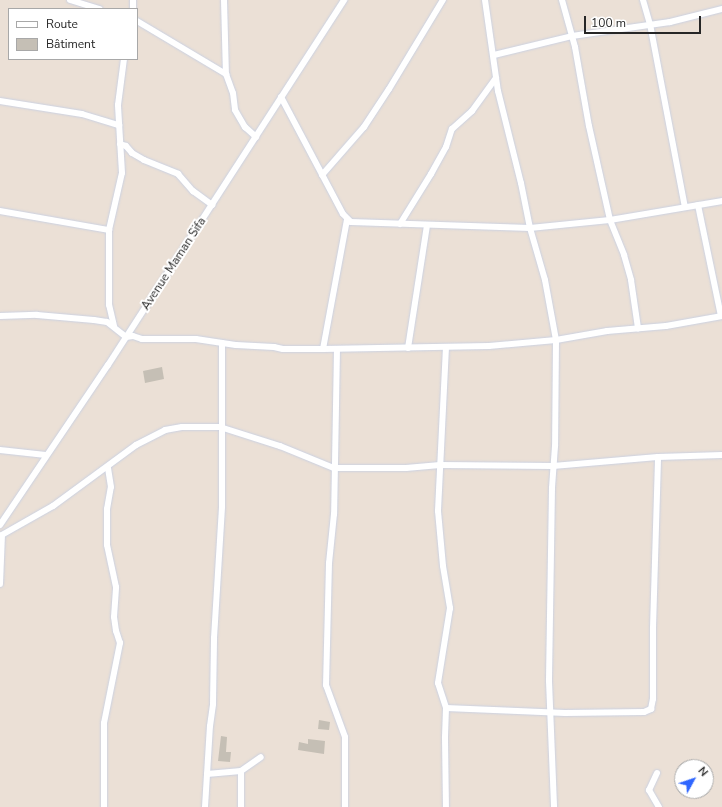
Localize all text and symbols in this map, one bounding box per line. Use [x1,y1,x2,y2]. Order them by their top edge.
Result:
legend [8,8,138,60]
scale bar [586,8,703,34]
text: 100 m [591,15,626,31]
text: Route [46,16,78,32]
text: Bâtiment [46,36,95,52]
street label: Avenue Maman Sifa [139,215,209,313]
north arrow [674,759,714,799]
text: N [694,764,711,780]

